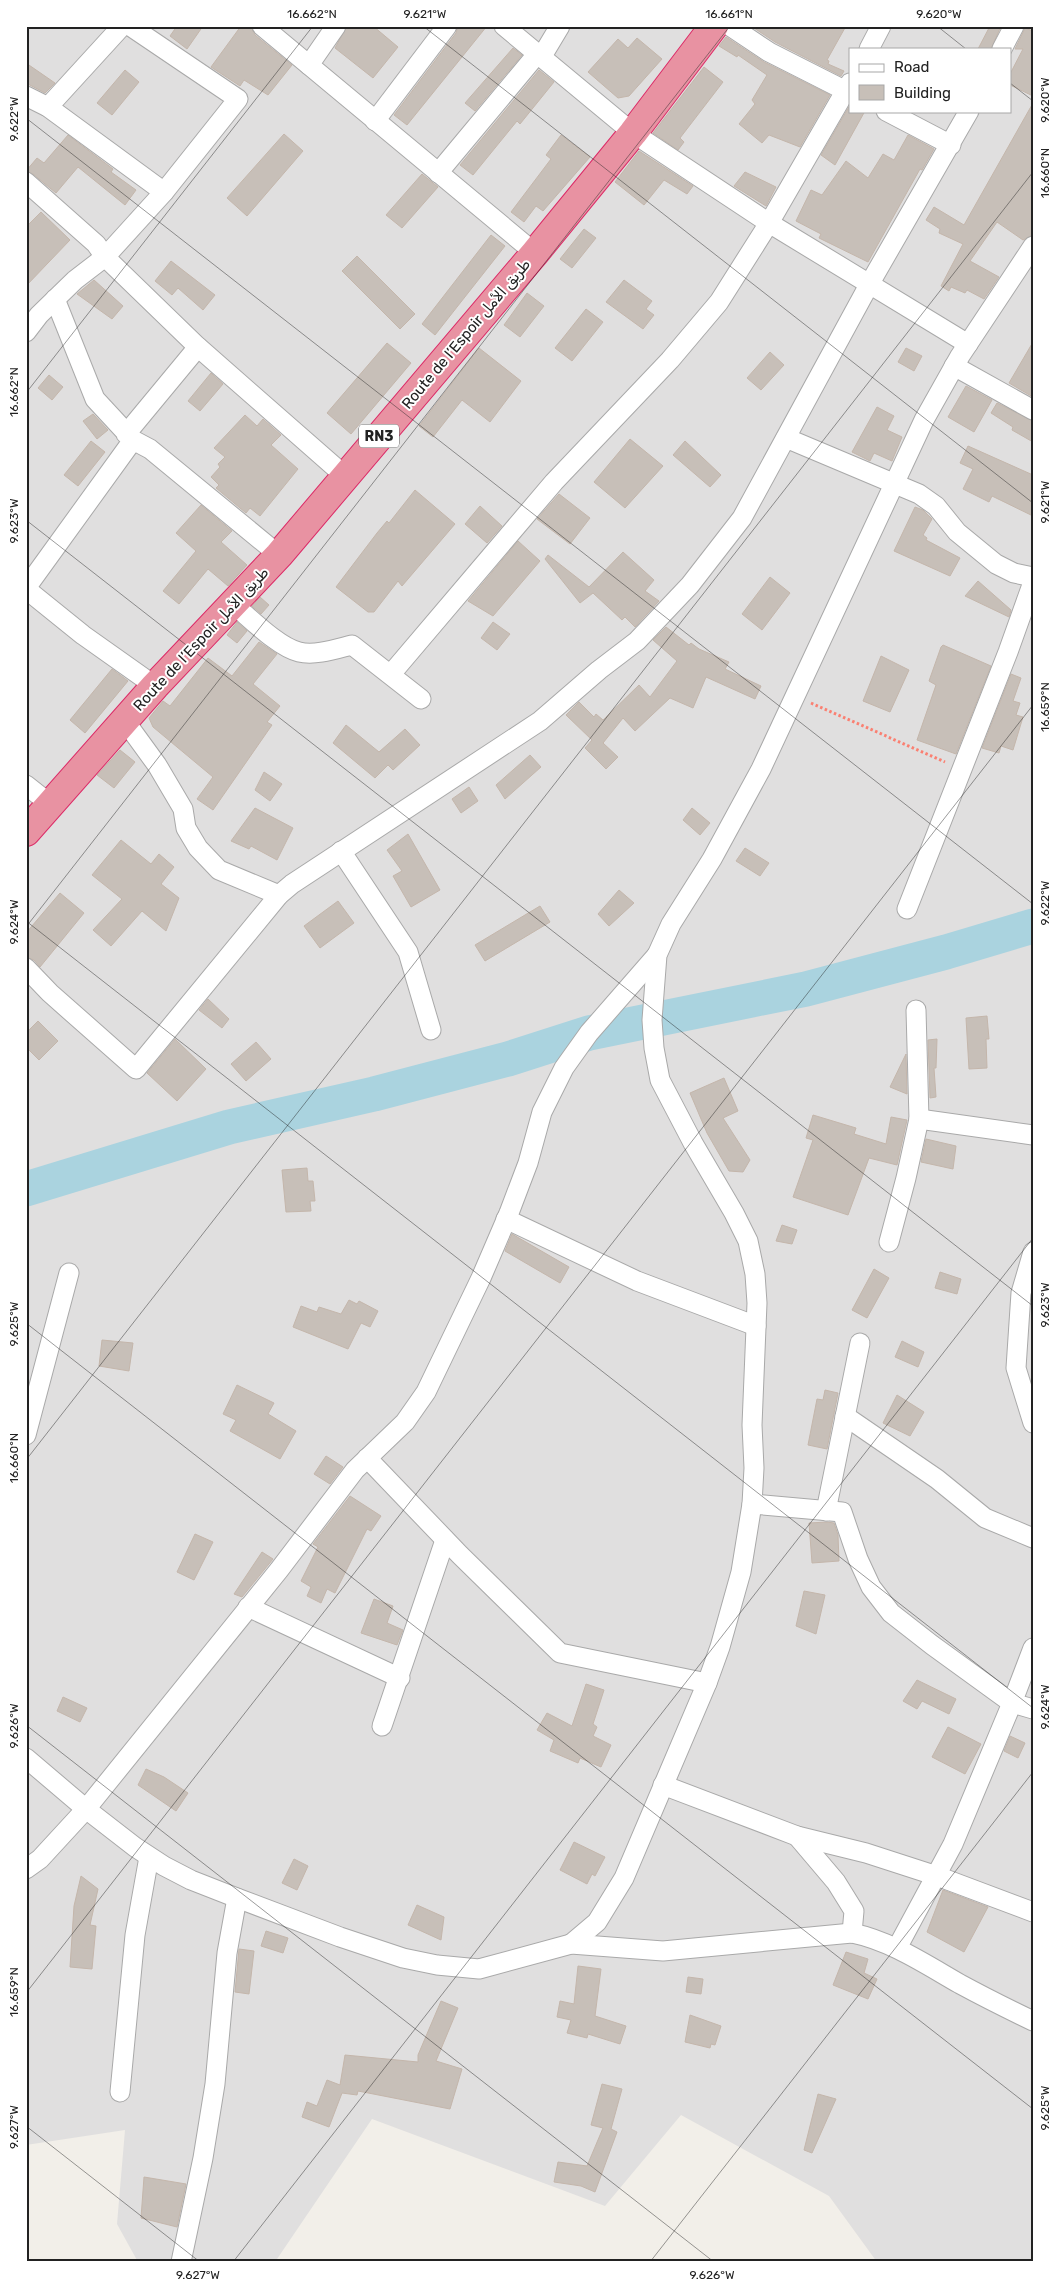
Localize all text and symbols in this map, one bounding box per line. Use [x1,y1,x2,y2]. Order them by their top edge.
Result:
text: 16.662°N [287,7,337,21]
text: 9.621°W [404,7,447,21]
text: 16.661°N [705,7,753,21]
text: 9.620°W [916,7,962,21]
legend [849,48,1012,112]
text: Road [894,58,930,76]
text: 9.620°W [1038,77,1052,123]
text: Building [894,84,951,102]
text: 9.622°W [7,96,21,141]
text: 16.660°N [1038,148,1052,198]
street label: Route de l’Espoir طريق الأمل [398,255,534,413]
text: 16.662°N [7,367,21,417]
road number: RN3 [359,424,399,448]
text: 9.621°W [1038,480,1052,523]
text: 9.623°W [7,498,21,544]
street label: Route de l’Espoir طريق الأمل [130,563,272,715]
text: 16.659°N [1038,682,1052,732]
text: 9.622°W [1038,880,1052,925]
text: 9.624°W [7,899,21,945]
text: 9.623°W [1038,1282,1052,1328]
text: 9.625°W [7,1301,21,1346]
text: 16.660°N [7,1433,21,1483]
text: 9.624°W [1038,1684,1052,1730]
text: 9.626°W [7,1703,21,1749]
text: 16.659°N [7,1967,21,2017]
text: 9.625°W [1038,2085,1052,2130]
text: 9.627°W [7,2105,21,2149]
text: 9.627°W [176,2268,220,2282]
text: 9.626°W [689,2268,735,2282]

